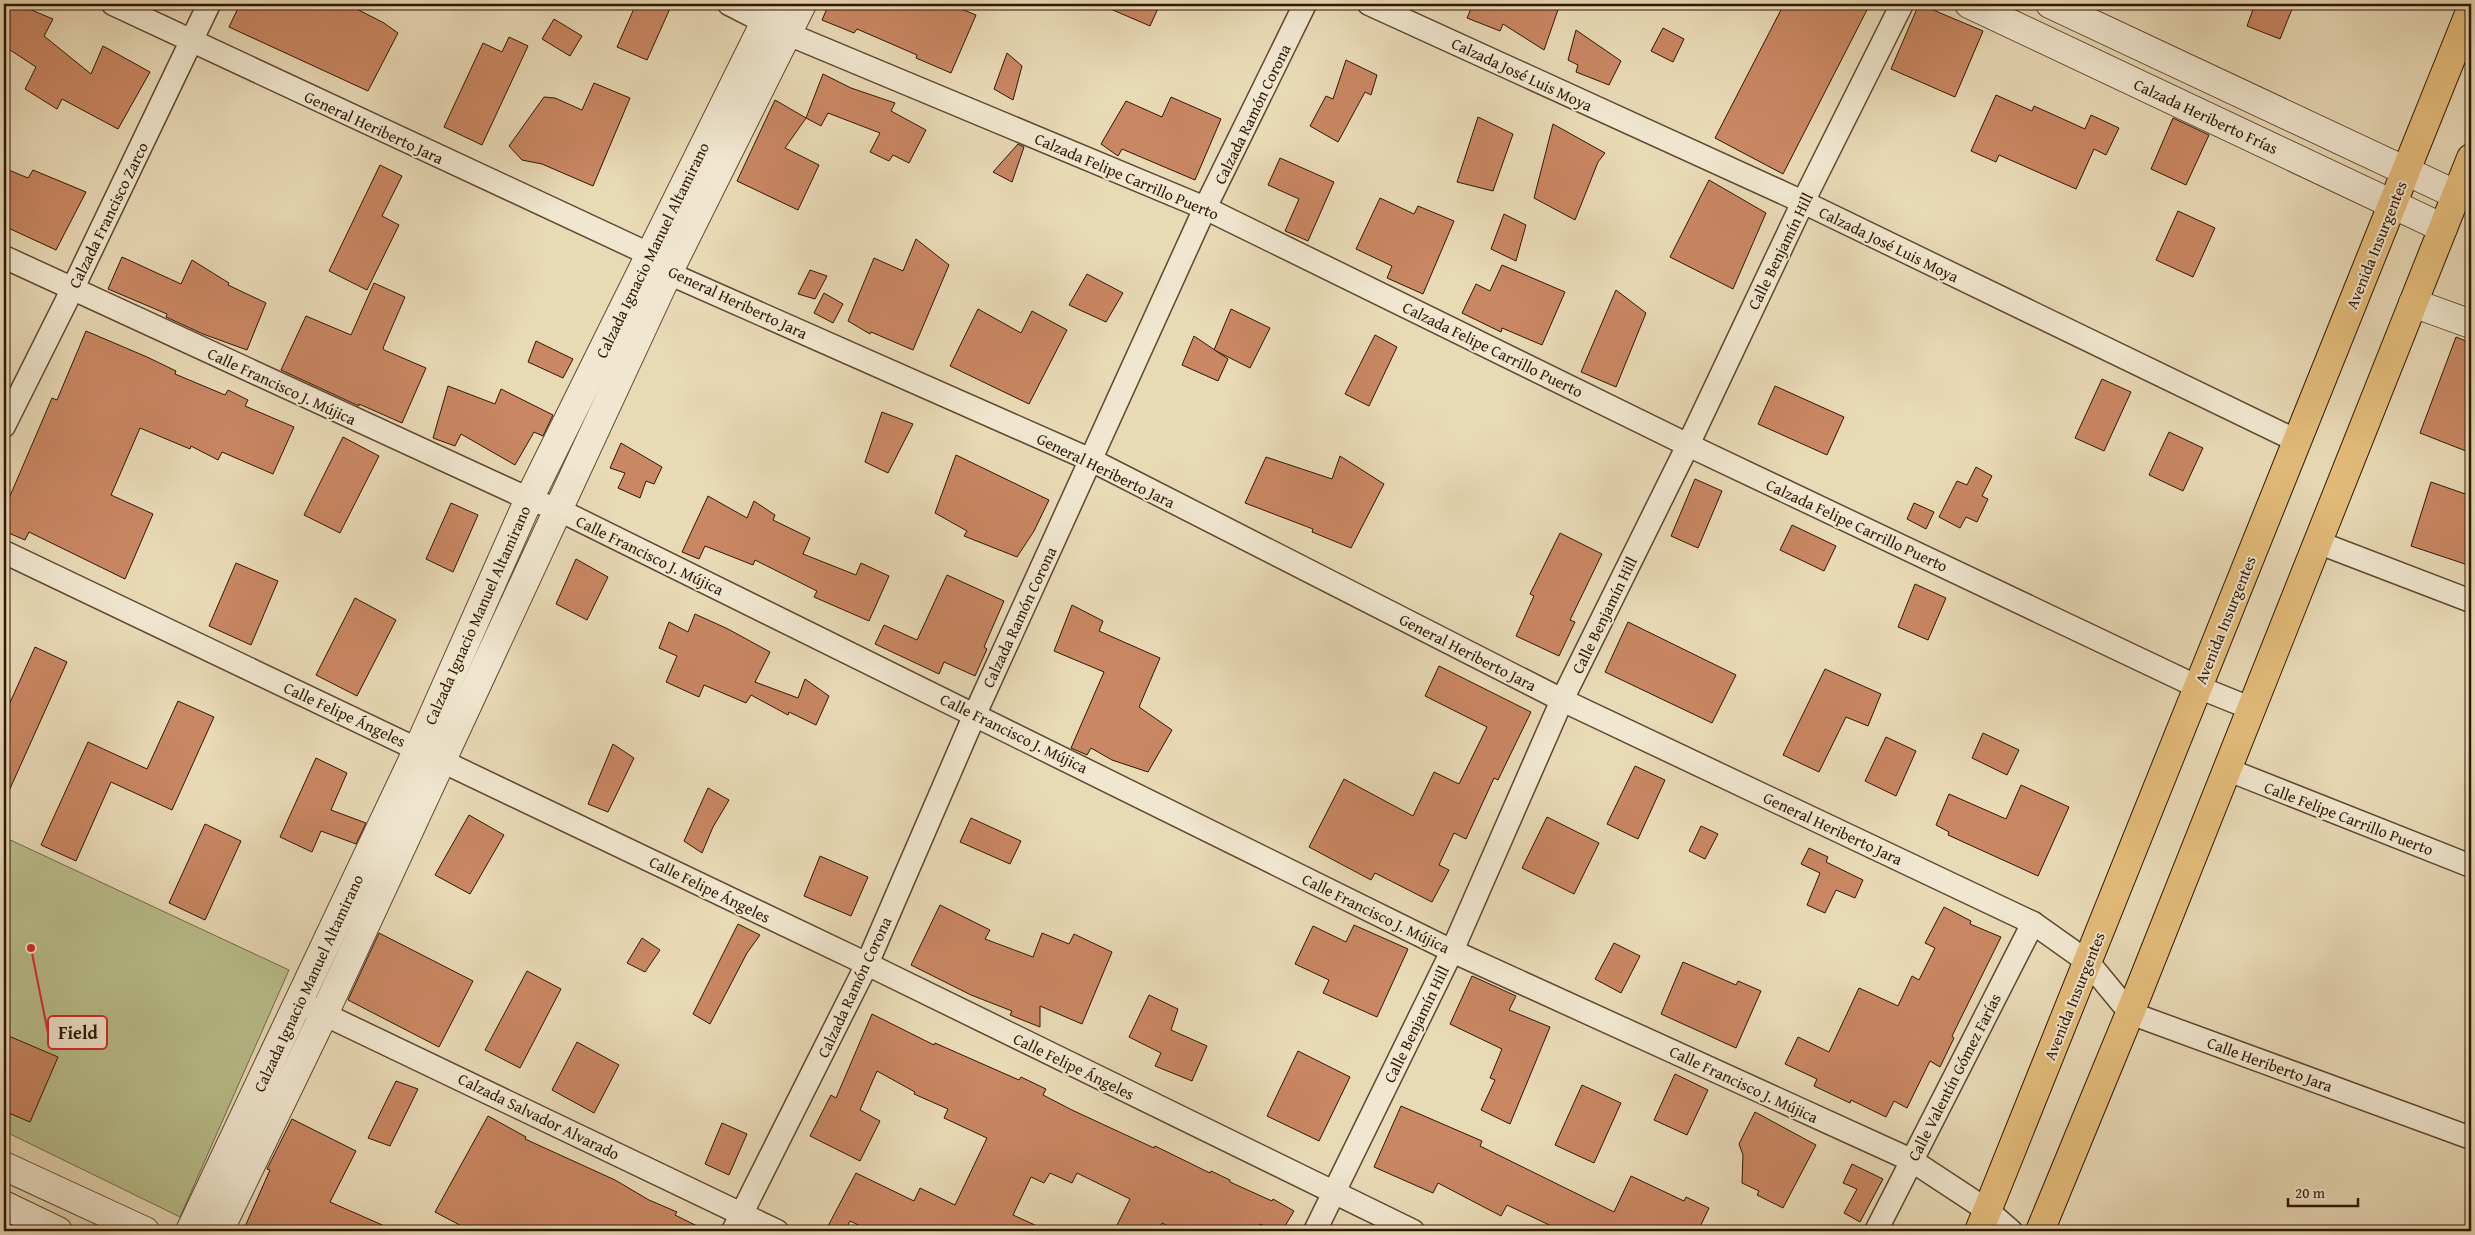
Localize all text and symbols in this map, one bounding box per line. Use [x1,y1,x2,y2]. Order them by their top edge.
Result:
street label: Calzada José Luis Moya [1448,31,1597,117]
street label: Calzada Ramón Corona [1208,39,1297,188]
street label: Calzada Heriberto Frías [2130,72,2282,160]
street label: General Heriberto Jara [301,84,448,170]
street label: Calzada Felipe Carrillo Puerto [1031,126,1223,226]
street label: Calzada Francisco Zarco [62,138,154,292]
street label: Calzada Ignacio Manuel Altamirano [589,138,715,362]
street label: Avenida Insurgentes [2339,177,2413,313]
street label: Calle Benjamín Hill [1741,188,1819,314]
street label: Calzada José Luis Moya [1815,200,1963,288]
street label: General Heriberto Jara [665,259,812,345]
street label: Calzada Felipe Carrillo Puerto [1399,295,1587,403]
street label: Calle Francisco J. Mújica [204,341,361,431]
street label: General Heriberto Jara [1033,426,1179,514]
street label: Calzada Felipe Carrillo Puerto [1762,472,1952,578]
street label: Calzada Ignacio Manuel Altamirano [418,502,536,728]
street label: Calle Francisco J. Mújica [572,509,728,601]
street label: Calzada Ramón Corona [976,542,1062,692]
street label: Calle Benjamín Hill [1565,552,1643,678]
street label: Avenida Insurgentes [2188,552,2262,688]
street label: General Heriberto Jara [1395,607,1541,697]
street label: Calle Felipe Ángeles [280,675,410,753]
street label: Calle Francisco J. Mújica [936,687,1092,779]
street label: Calle Felipe Carrillo Puerto [2261,775,2437,861]
street label: General Heriberto Jara [1760,785,1907,871]
street label: Calle Felipe Ángeles [645,849,775,929]
street label: Calle Francisco J. Mújica [1298,867,1454,959]
street label: Calzada Ignacio Manuel Altamirano [247,870,369,1096]
street label: Calzada Ramón Corona [811,912,897,1062]
street label: Avenida Insurgentes [2037,928,2111,1064]
street label: Calle Benjamín Hill [1377,961,1455,1087]
street label: Calle Valentín Gómez Farías [1901,989,2007,1165]
callout: Field [48,1016,107,1049]
text: Field [58,1019,98,1046]
street label: Calle Felipe Ángeles [1009,1026,1139,1106]
street label: Calle Heriberto Jara [2204,1030,2336,1098]
street label: Calle Francisco J. Mújica [1666,1039,1823,1129]
street label: Calzada Salvador Alvarado [454,1066,624,1166]
scale bar [2288,1175,2358,1207]
text: 20 m [2295,1182,2326,1203]

